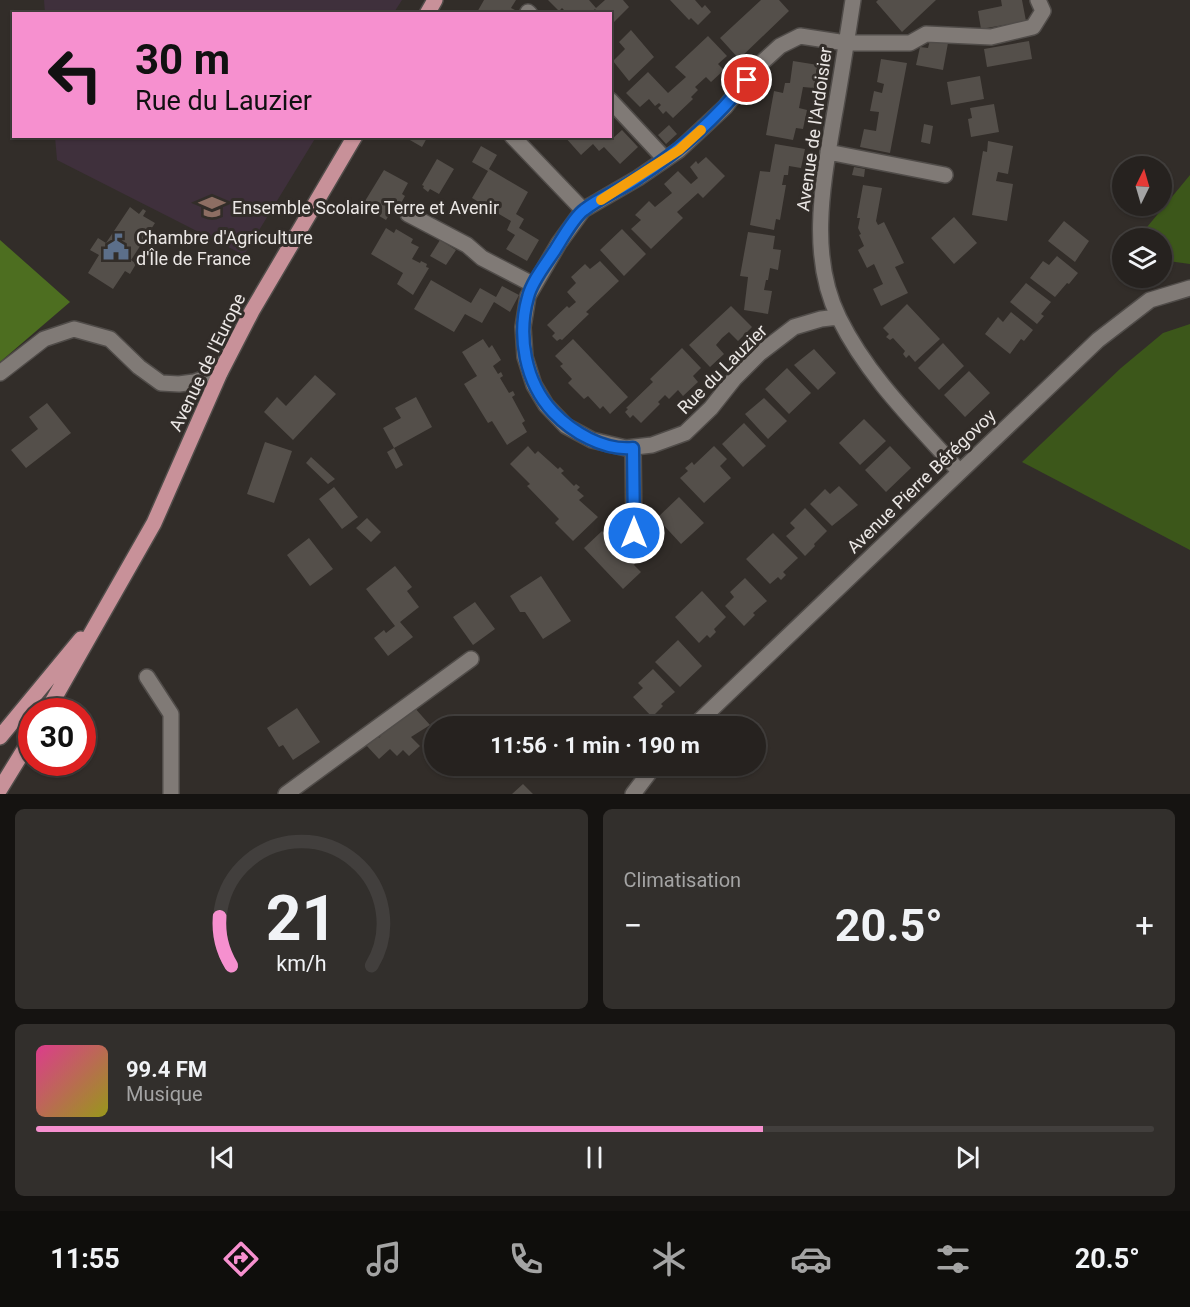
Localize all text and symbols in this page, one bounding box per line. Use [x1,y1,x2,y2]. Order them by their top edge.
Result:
text: 30 m [135,35,230,84]
icon: left [36,36,114,114]
street label: Avenue de l'Ardoisier [792,45,836,213]
pin [721,54,772,105]
icon: arrive [730,63,763,96]
text: Rue du Lauzier [135,85,312,117]
north arrow [1112,156,1172,216]
map controls [1112,156,1172,288]
school or university icon: Ensemble Scolaire Terre et Avenir [197,192,227,222]
place label: Ensemble Scolaire Terre et Avenir [232,197,499,218]
place label: Chambre d'Agriculture d'Île de France [136,227,313,269]
button: layers [1112,228,1172,288]
public building icon: Chambre d'Agriculture d'Île de France [101,232,131,262]
street label: Avenue de l'Europe [164,290,250,434]
street label: Rue du Lauzier [673,320,771,418]
street label: Avenue Pierre Bérégovoy [842,404,1000,557]
position arrow [602,501,666,565]
speed limit sign: 30 [18,698,96,776]
text: 11:56 · 1 min · 190 m [490,733,700,758]
text: Climatisation [624,868,741,892]
text: 21 [265,882,337,955]
text: 20.5° [835,899,943,952]
text: − [624,906,642,945]
text: + [1135,906,1154,945]
text: km/h [276,951,326,976]
text: 99.4 FM [126,1057,207,1082]
text: Musique [126,1082,203,1106]
icon: previous [206,1141,239,1174]
icon: pause [578,1141,611,1174]
icon: next [951,1141,984,1174]
icon: directions [220,1238,262,1280]
icon: music [363,1238,405,1280]
icon: phone [505,1238,547,1280]
icon: climate [648,1238,690,1280]
icon: car [790,1238,832,1280]
icon: filters [932,1238,974,1280]
text: 11:55 [50,1243,120,1275]
text: 20.5° [1075,1243,1140,1275]

